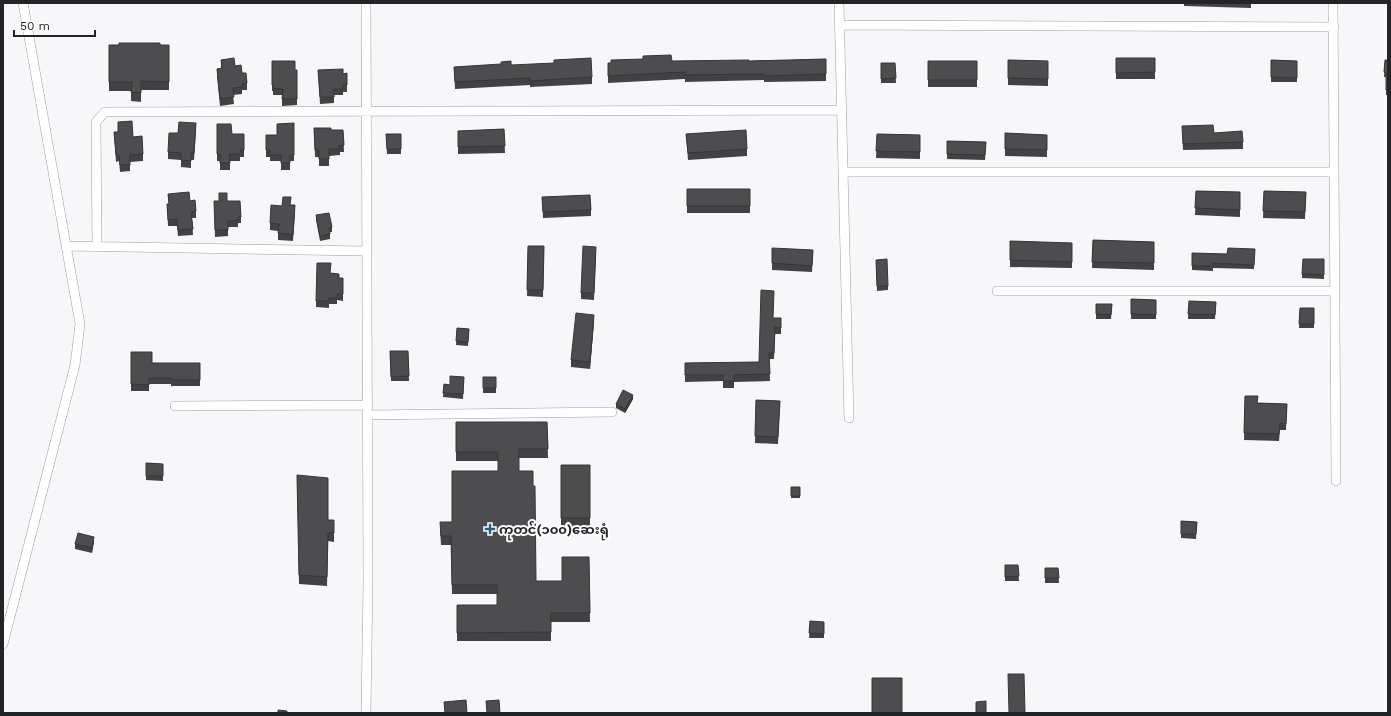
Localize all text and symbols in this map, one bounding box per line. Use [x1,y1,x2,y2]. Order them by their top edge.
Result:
scale bar [14,12,95,38]
text: 50 m [20,19,50,33]
place label: ကုတင်(၁၀၀)ဆေးရုံ [499,520,609,541]
marker: ကုတင်(၁၀၀)ဆေးရုံ [484,523,496,535]

